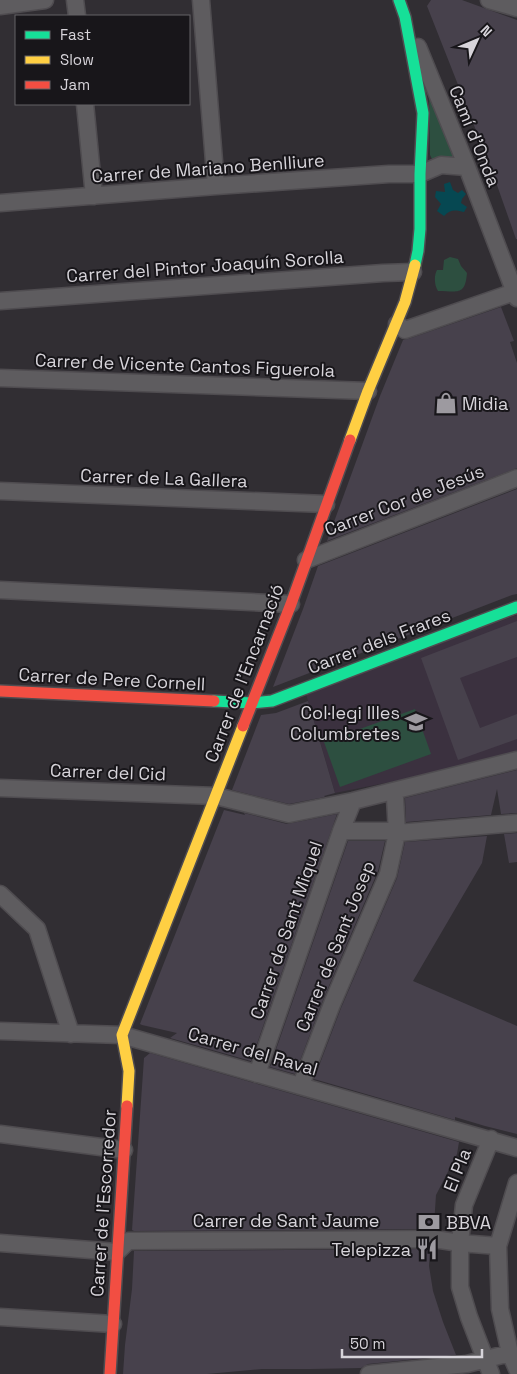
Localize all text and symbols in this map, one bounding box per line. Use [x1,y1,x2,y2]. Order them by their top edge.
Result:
legend [15,15,190,105]
north arrow [452,15,502,65]
text: N [477,21,496,41]
text: Fast [60,25,91,44]
text: Slow [60,50,94,69]
text: Jam [60,75,90,94]
street label: Camí d'Onda [444,82,506,190]
street label: Carrer de Mariano Benlliure [91,148,325,188]
street label: Carrer del Pintor Joaquín Sorolla [66,245,344,287]
street label: Carrer de Vicente Cantos Figuerola [34,348,336,382]
shop icon: Midia [433,390,459,416]
place label: Midia [462,392,508,415]
street label: Carrer Cor de Jesús [321,459,487,541]
street label: Carrer de La Gallera [80,464,248,492]
street label: Carrer de l'Encarnació [199,580,289,766]
street label: Carrer dels Frares [304,603,454,679]
street label: Carrer de Pere Cornell [18,663,206,695]
place label: Col·legi Illes Columbretes [290,701,400,745]
school or university icon: Col·legi Illes Columbretes [403,709,429,735]
street label: Carrer del Cid [50,758,166,786]
street label: Carrer de Sant Miquel [245,838,327,1022]
street label: Carrer de Sant Josep [290,857,380,1035]
street label: Carrer del Raval [185,1021,321,1081]
street label: Carrer de l'Escorredor [85,1108,121,1298]
street label: El Pla [438,1145,476,1195]
street label: Carrer de Sant Jaume [193,1209,379,1232]
bank icon: BBVA [416,1209,442,1235]
place label: BBVA [446,1211,491,1234]
restaurant icon: Telepizza [414,1236,440,1262]
place label: Telepizza [331,1238,411,1261]
scale bar [342,1326,482,1358]
text: 50 m [350,1334,385,1353]

